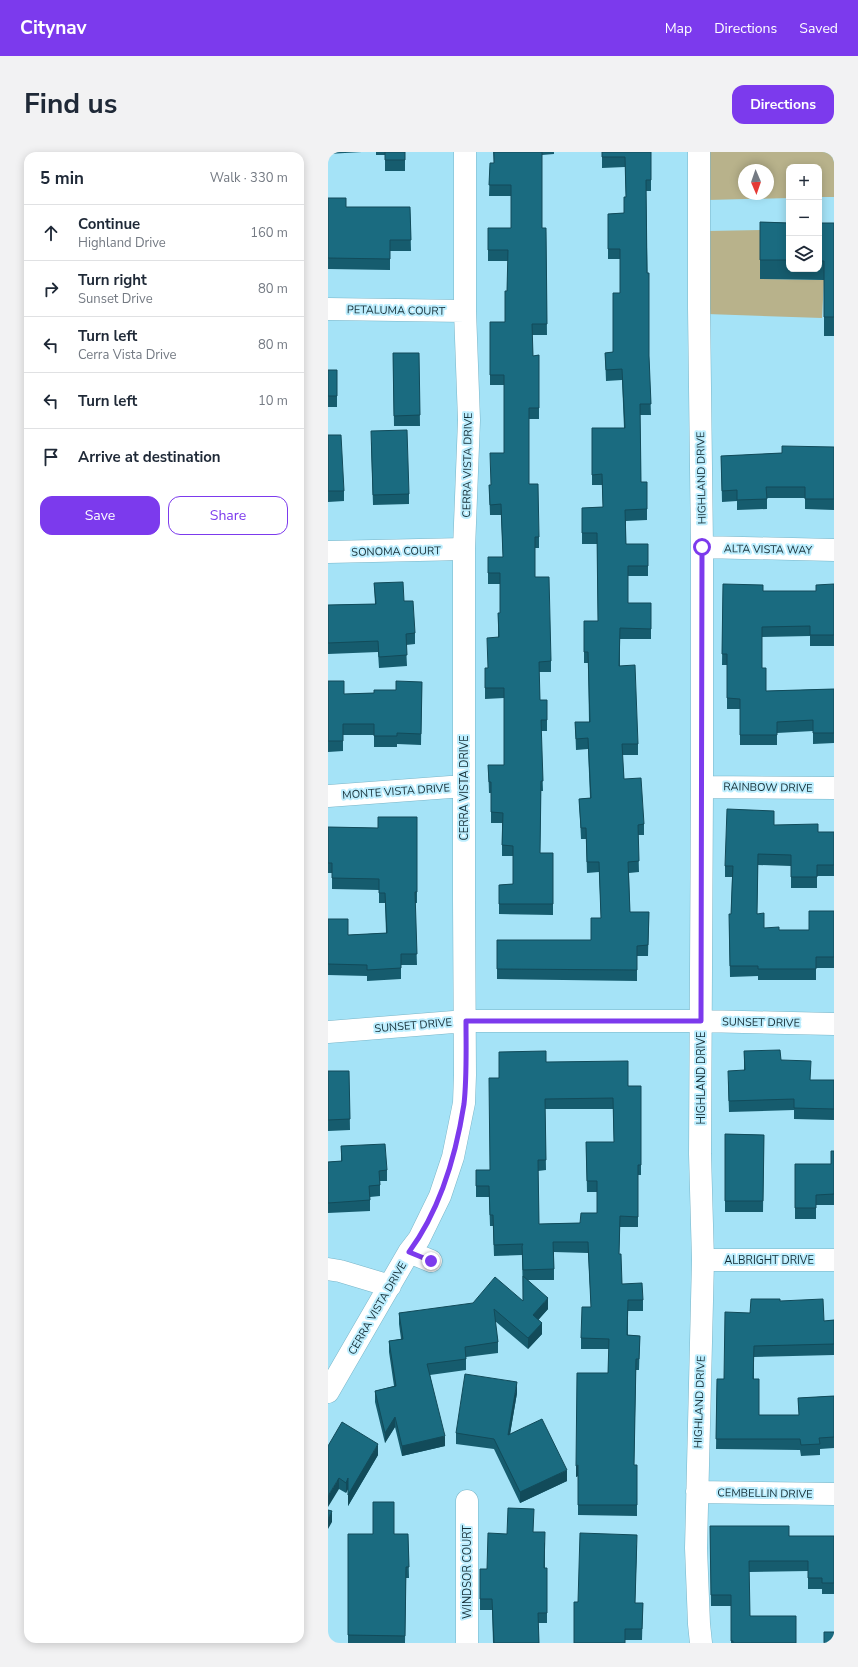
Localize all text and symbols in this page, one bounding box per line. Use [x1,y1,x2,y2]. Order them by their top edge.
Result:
text: Citynav [20,15,87,41]
text: Map [665,19,692,38]
text: Directions [714,19,777,38]
text: Saved [799,19,838,38]
text: Find us [24,85,118,123]
button: Directions [732,85,834,124]
north arrow [738,164,774,200]
map controls [786,164,822,272]
button: + [786,164,822,200]
text: 5 min [40,167,84,190]
text: Walk · 330 m [210,169,288,187]
button: − [786,200,822,236]
text: Continue [78,214,140,234]
icon: ahead [40,222,62,244]
text: 160 m [250,224,288,242]
text: Highland Drive [78,234,166,252]
button: layers [786,236,822,272]
text: Turn right [78,270,147,290]
icon: right [40,278,62,300]
text: 80 m [258,280,288,298]
text: Sunset Drive [78,290,153,308]
street label: PETALUMA COURT [347,302,446,319]
text: Turn left [78,326,137,346]
icon: left [40,334,62,356]
text: 80 m [258,336,288,354]
text: Cerra Vista Drive [78,346,176,364]
icon: left [40,390,62,412]
text: Turn left [78,391,137,411]
text: 10 m [258,392,288,410]
street label: CERRA VISTA DRIVE [459,412,476,518]
street label: HIGHLAND DRIVE [693,431,710,525]
icon: arrive [40,446,62,468]
text: Arrive at destination [78,447,221,467]
button: Save [40,496,160,535]
button: Share [168,496,288,535]
route start [693,538,711,556]
street label: ALTA VISTA WAY [724,541,813,558]
street label: SONOMA COURT [351,543,441,560]
street label: CERRA VISTA DRIVE [457,735,472,841]
street label: RAINBOW DRIVE [723,779,813,796]
street label: MONTE VISTA DRIVE [342,780,450,803]
street label: SUNSET DRIVE [722,1014,800,1031]
street label: SUNSET DRIVE [374,1015,452,1036]
street label: HIGHLAND DRIVE [694,1032,709,1124]
route end [422,1252,440,1270]
street label: ALBRIGHT DRIVE [724,1253,814,1268]
street label: CERRA VISTA DRIVE [345,1259,410,1358]
street label: HIGHLAND DRIVE [690,1355,709,1449]
street label: CEMBELLIN DRIVE [717,1485,813,1502]
street label: WINDSOR COURT [460,1525,475,1619]

